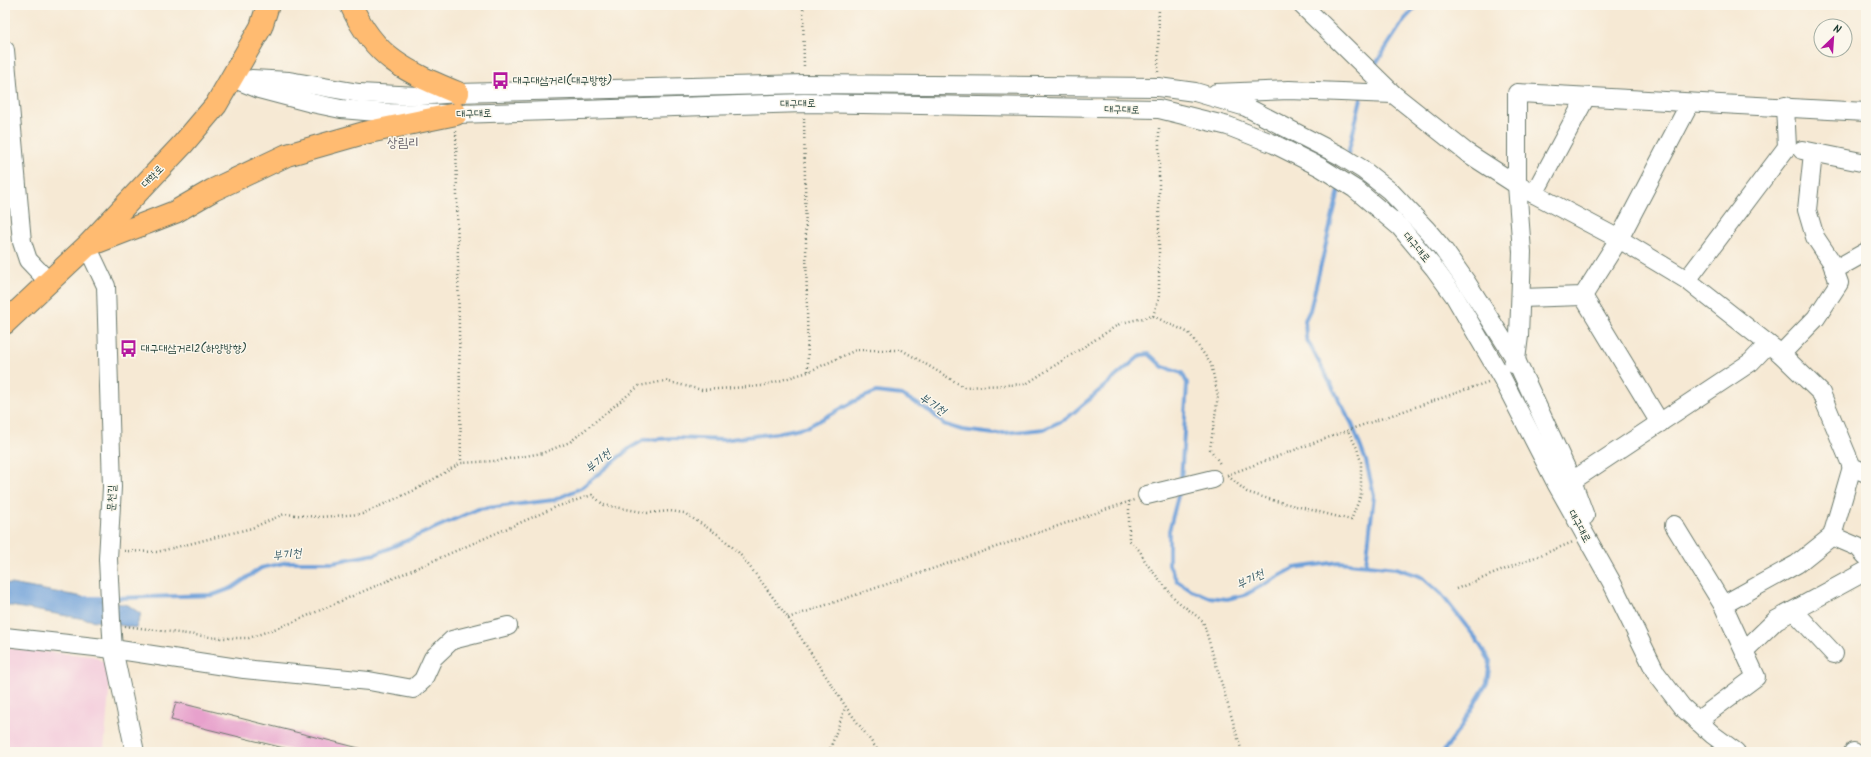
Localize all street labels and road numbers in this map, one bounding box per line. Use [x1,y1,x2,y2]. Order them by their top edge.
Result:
street label: 대구대로 [780,95,816,113]
street label: 대구대로 [1104,101,1140,119]
street label: 대구대로 [456,104,492,124]
street label: 대학로 [137,161,169,193]
street label: 대구대로 [1398,228,1435,267]
street label: 문천길 [103,484,121,512]
street label: 대구대로 [1563,507,1596,546]

